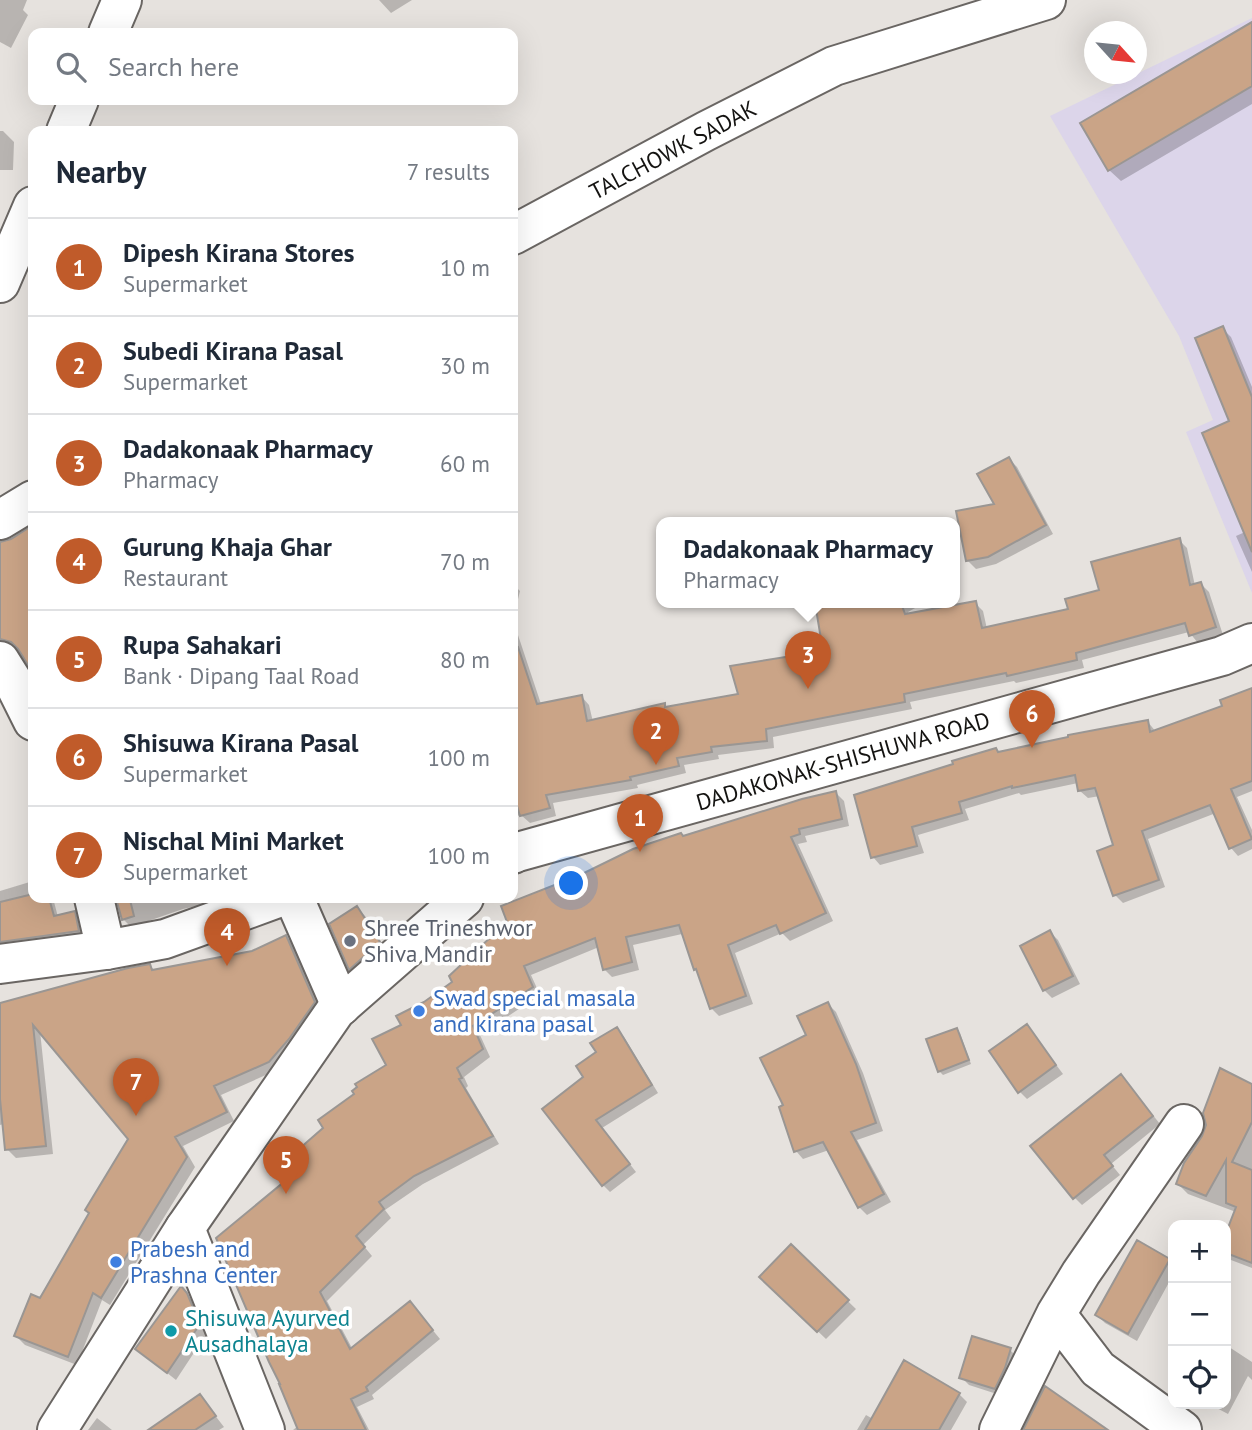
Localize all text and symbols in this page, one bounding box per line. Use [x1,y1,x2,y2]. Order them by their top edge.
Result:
north arrow [1084,21,1147,84]
search box [28,28,518,105]
icon: search [52,48,90,86]
text: Search here [108,50,239,83]
street label: TALCHOWK SADAK [584,93,761,206]
text: Nearby [56,152,146,191]
text: 7 results [407,157,490,186]
text: Dipesh Kirana Stores [123,236,355,269]
text: 1 [72,253,86,282]
text: 10 m [440,253,490,282]
text: Supermarket [123,269,248,298]
text: Subedi Kirana Pasal [123,334,343,367]
text: 2 [72,351,86,380]
text: 30 m [440,351,490,380]
text: Supermarket [123,367,248,396]
text: Dadakonaak Pharmacy [123,432,373,465]
text: 3 [72,449,86,478]
text: 60 m [440,449,490,478]
text: Pharmacy [123,465,219,494]
popup [656,517,960,608]
text: Gurung Khaja Ghar [123,530,332,563]
text: Dadakonaak Pharmacy [683,532,933,565]
text: 4 [72,547,86,576]
text: 70 m [440,547,490,576]
text: Restaurant [123,563,228,592]
text: Pharmacy [683,565,779,594]
text: Rupa Sahakari [123,628,282,661]
pin: 3 [785,631,831,689]
text: 5 [72,645,86,674]
text: 80 m [440,645,490,674]
text: Bank · Dipang Taal Road [123,661,359,690]
pin: 6 [1009,690,1055,748]
street label: DADAKONAK-SHISHUWA ROAD [693,705,993,816]
pin: 2 [633,707,679,765]
text: Shisuwa Kirana Pasal [123,726,358,759]
text: 6 [72,743,86,772]
text: 100 m [428,743,490,772]
text: Supermarket [123,759,248,788]
pin: 1 [617,794,663,852]
text: Nischal Mini Market [123,824,344,857]
text: 7 [72,841,86,870]
text: 100 m [428,841,490,870]
text: Supermarket [123,857,248,886]
your location [554,866,588,900]
pin: 4 [204,908,250,966]
place label: Shree Trineshwor Shiva Mandir [364,913,533,968]
marker: Shree Trineshwor Shiva Mandir [342,933,358,949]
place label: Swad special masala and kirana pasal [433,983,636,1038]
marker: Swad special masala and kirana pasal [411,1003,427,1019]
pin: 7 [113,1058,159,1116]
pin: 5 [263,1136,309,1194]
map controls [1168,1220,1231,1409]
button: + [1168,1220,1231,1283]
place label: Prabesh and Prashna Center [130,1234,277,1289]
marker: Prabesh and Prashna Center [108,1254,124,1270]
button: − [1168,1283,1231,1346]
place label: Shisuwa Ayurved Ausadhalaya [185,1303,350,1358]
marker: Shisuwa Ayurved Ausadhalaya [163,1323,179,1339]
button: locate [1168,1346,1231,1409]

